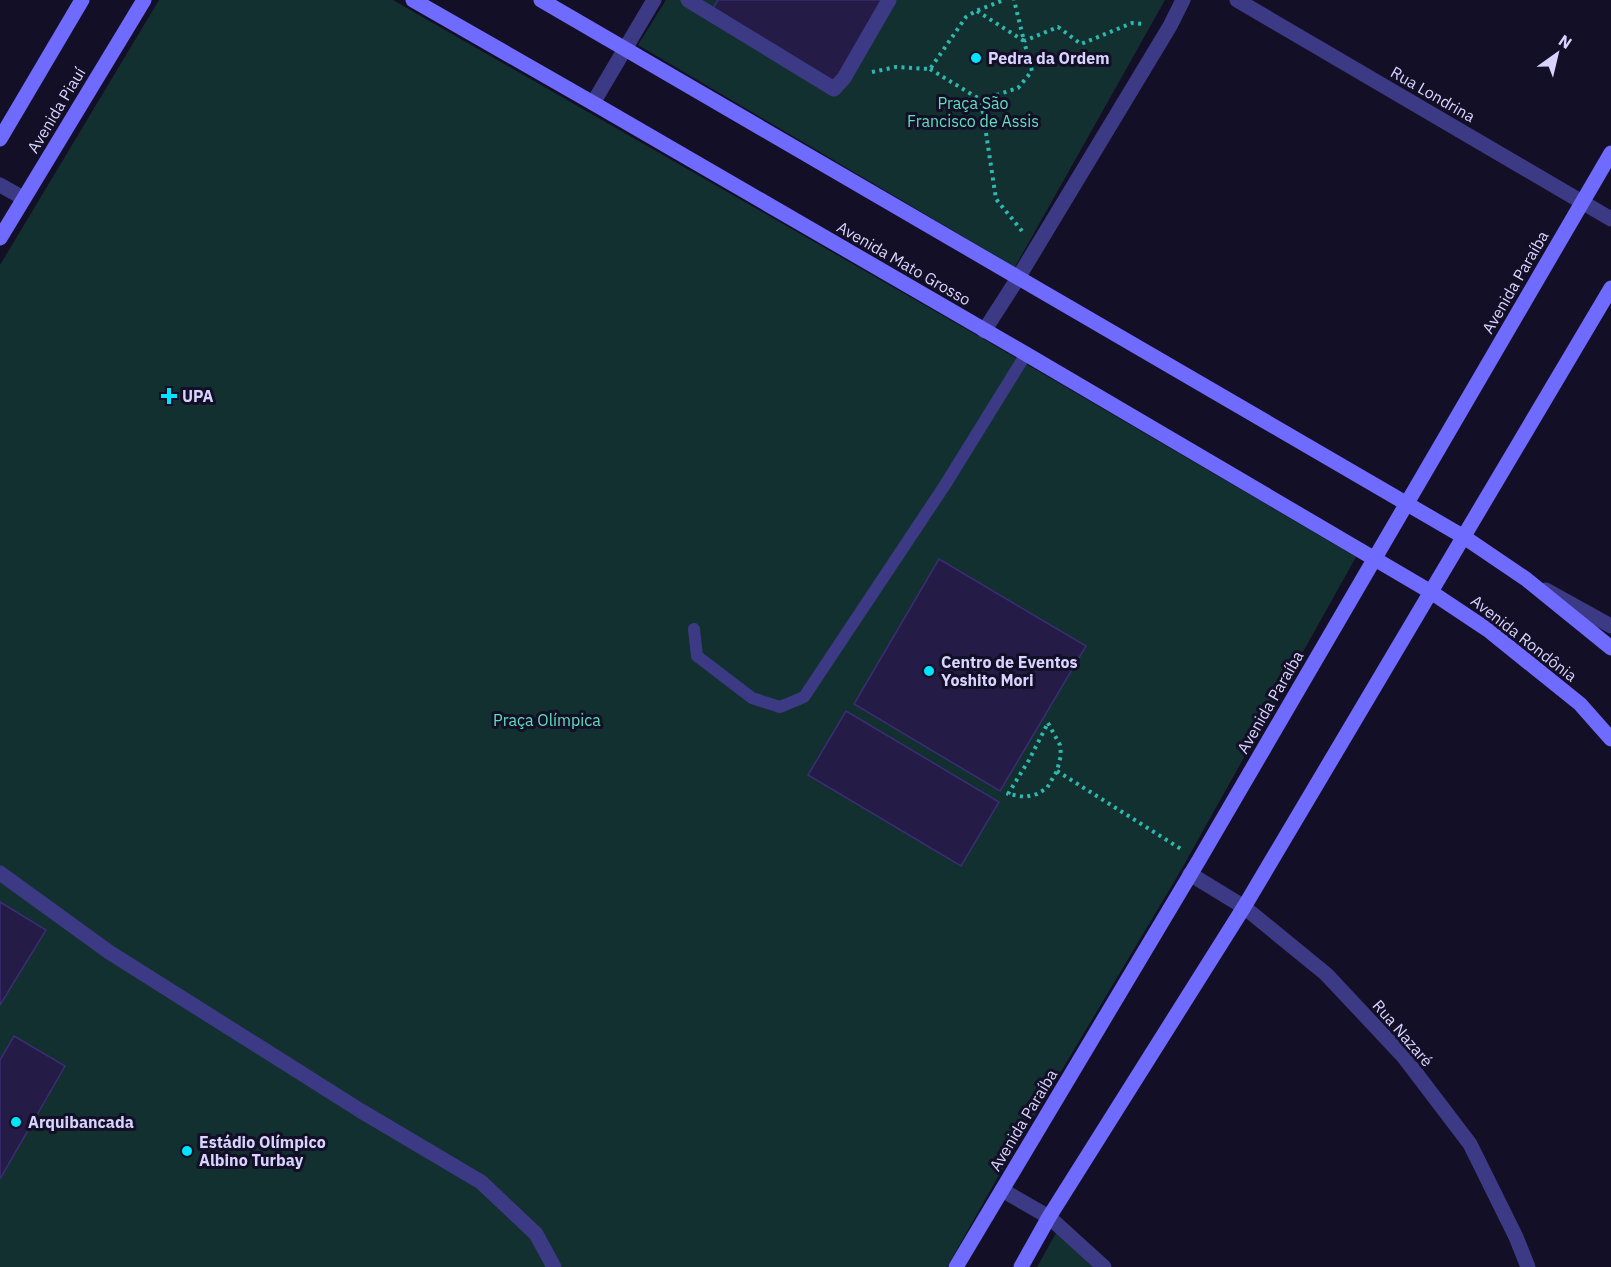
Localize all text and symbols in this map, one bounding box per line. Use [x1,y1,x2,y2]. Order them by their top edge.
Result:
north arrow [1527,24,1587,84]
text: N [1555,30,1576,53]
place label: Pedra da Ordem [988,48,1109,68]
marker: Pedra da Ordem [969,51,983,65]
street label: Rua Londrina [1387,62,1479,126]
street label: Avenida Piauí [23,63,89,157]
park label: Praça São Francisco de Assis [907,93,1039,131]
street label: Avenida Mato Grosso [833,217,975,310]
street label: Avenida Paraíba [1477,227,1553,337]
place label: UPA [182,386,213,406]
marker: UPA [160,387,178,405]
street label: Avenida Rondônia [1467,590,1581,686]
street label: Avenida Paraíba [1232,647,1308,757]
place label: Centro de Eventos Yoshito Mori [941,652,1078,690]
marker: Centro de Eventos Yoshito Mori [922,664,936,678]
park label: Praça Olímpica [493,710,601,730]
street label: Rua Nazaré [1369,995,1438,1071]
street label: Avenida Paraíba [985,1065,1062,1175]
place label: Arquibancada [28,1112,134,1132]
marker: Arquibancada [9,1115,23,1129]
place label: Estádio Olímpico Albino Turbay [199,1132,326,1170]
marker: Estádio Olímpico Albino Turbay [180,1144,194,1158]

